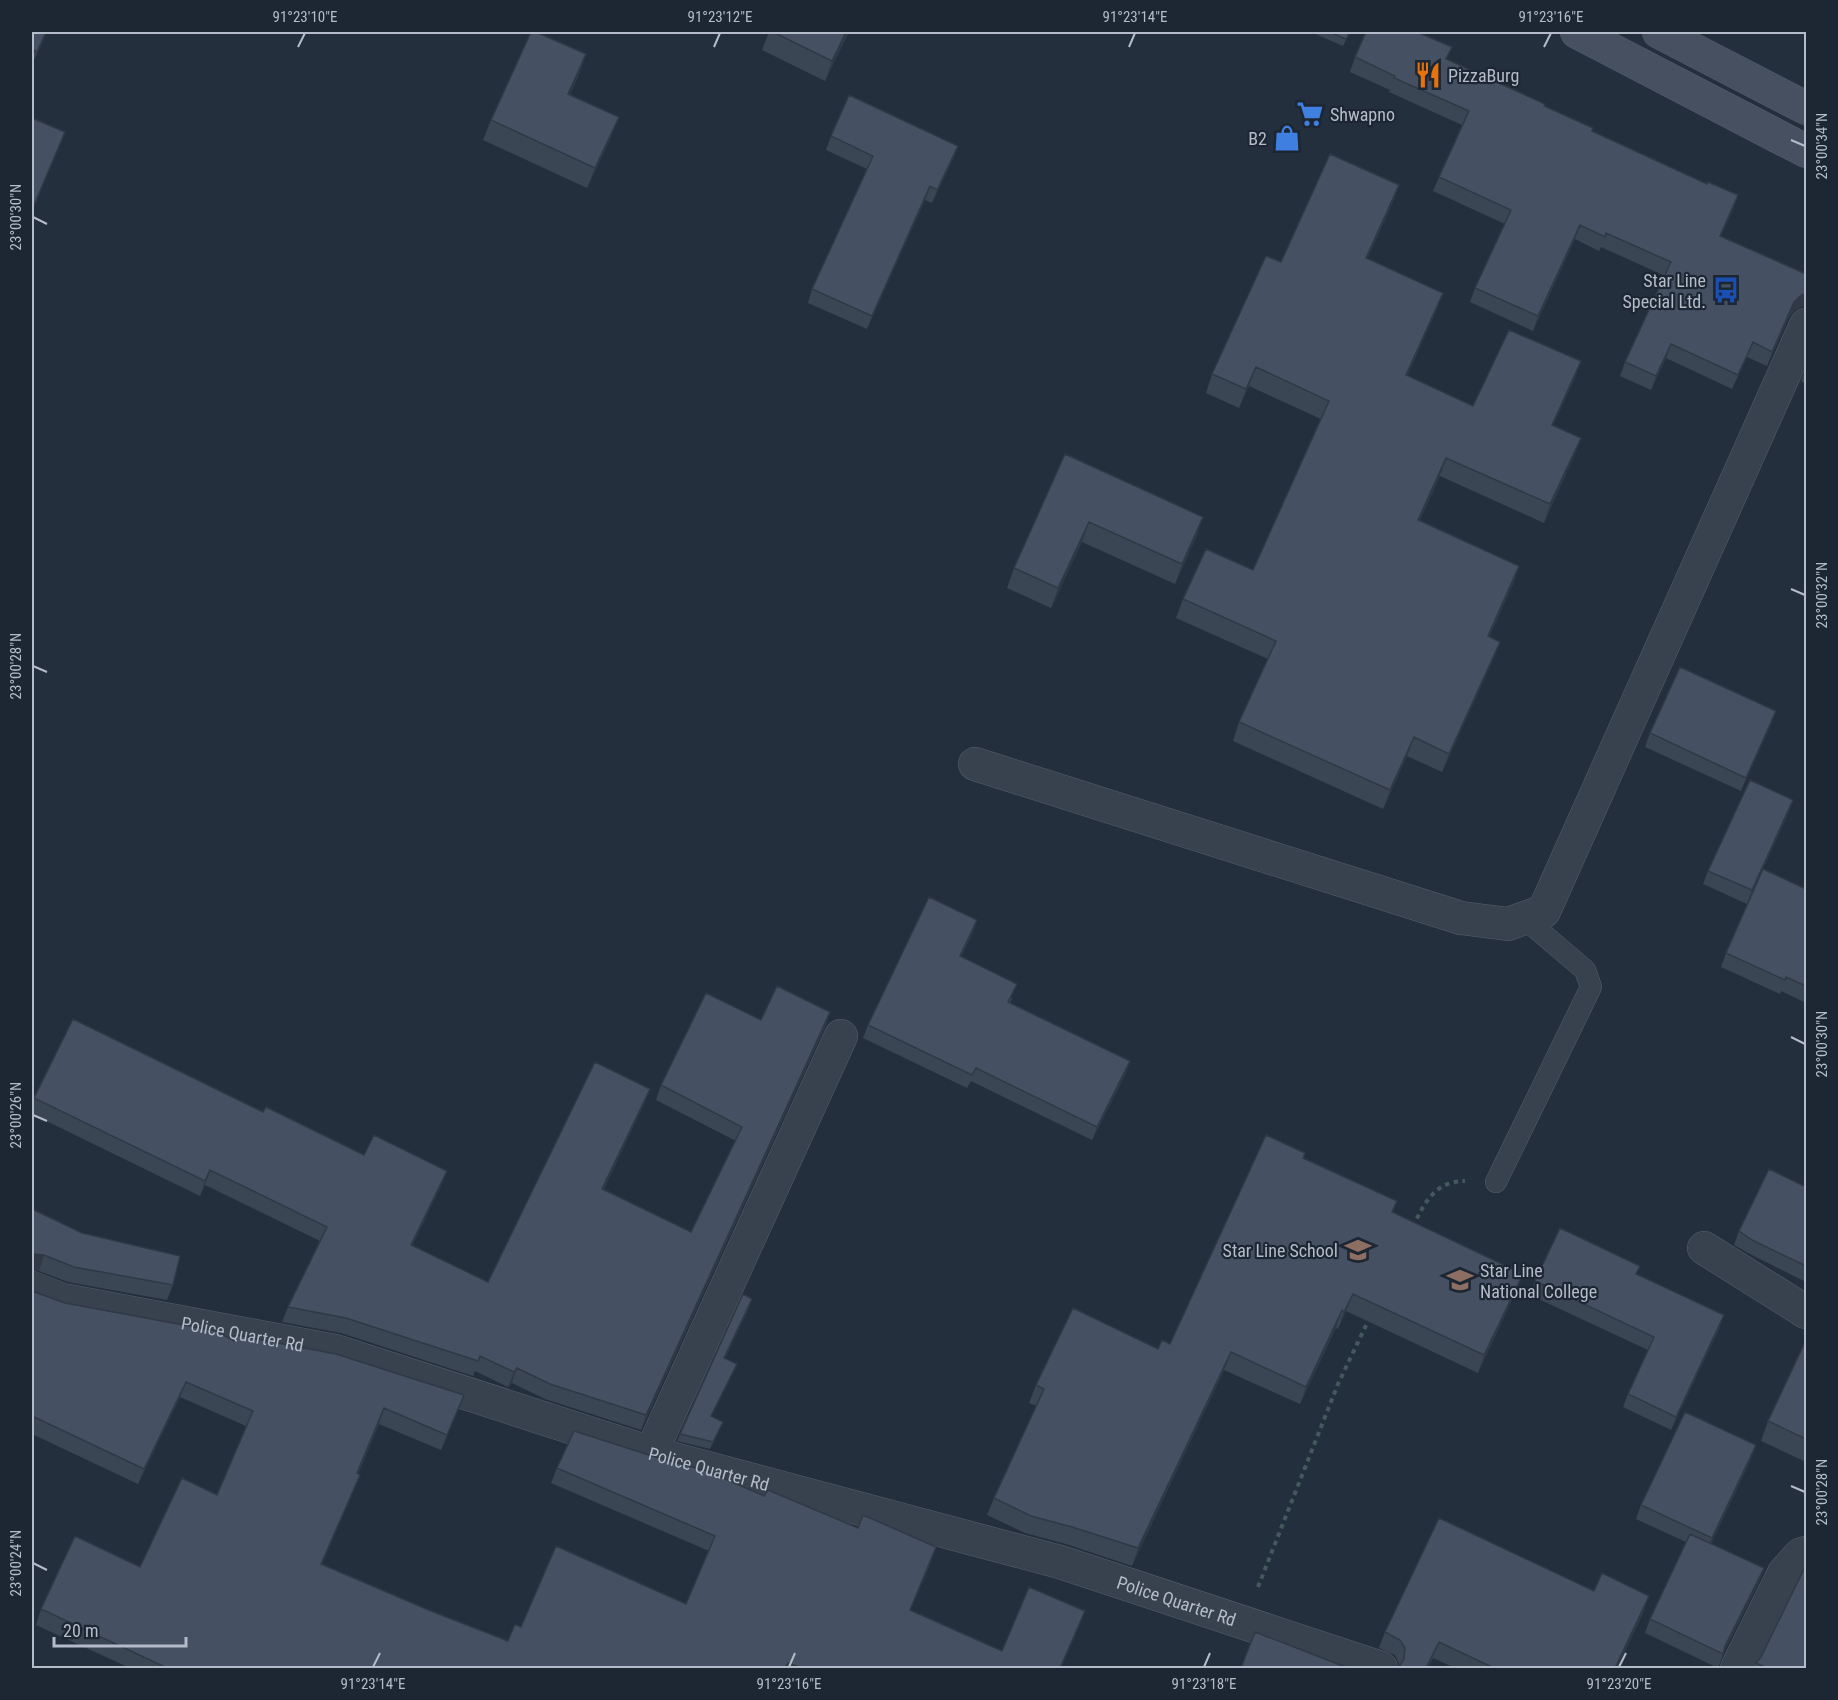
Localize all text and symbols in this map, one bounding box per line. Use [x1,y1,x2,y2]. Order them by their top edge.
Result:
text: 91°23'10"E [273,8,337,26]
text: 91°23'12"E [688,8,752,26]
text: 91°23'14"E [1103,8,1167,26]
text: 91°23'16"E [1519,8,1583,26]
restaurant icon: PizzaBurg [1413,60,1443,90]
place label: PizzaBurg [1448,65,1519,86]
supermarket icon: Shwapno [1295,99,1325,129]
place label: Shwapno [1330,104,1395,125]
text: 23°00'34"N [1813,113,1831,179]
shop icon: B2 [1272,123,1302,153]
place label: B2 [1248,128,1267,149]
text: 23°00'30"N [7,184,25,250]
place label: Star Line Special Ltd. [1622,270,1706,312]
bus stop icon: Star Line Special Ltd. [1711,275,1741,305]
text: 23°00'32"N [1813,562,1831,628]
text: 23°00'28"N [7,633,25,699]
text: 23°00'30"N [1813,1011,1831,1077]
text: 23°00'26"N [7,1082,25,1148]
school or university icon: Star Line School [1343,1235,1373,1265]
place label: Star Line School [1223,1240,1338,1261]
place label: Star Line National College [1480,1260,1597,1302]
school or university icon: Star Line National College [1445,1265,1475,1295]
street label: Police Quarter Rd [180,1312,306,1355]
street label: Police Quarter Rd [646,1442,772,1495]
text: 23°00'28"N [1813,1459,1831,1525]
text: 23°00'24"N [7,1530,25,1596]
street label: Police Quarter Rd [1114,1571,1239,1630]
scale bar [54,1610,186,1648]
text: 20 m [63,1620,98,1641]
text: 91°23'14"E [341,1675,405,1693]
text: 91°23'16"E [757,1675,821,1693]
text: 91°23'18"E [1172,1675,1236,1693]
text: 91°23'20"E [1587,1675,1651,1693]

